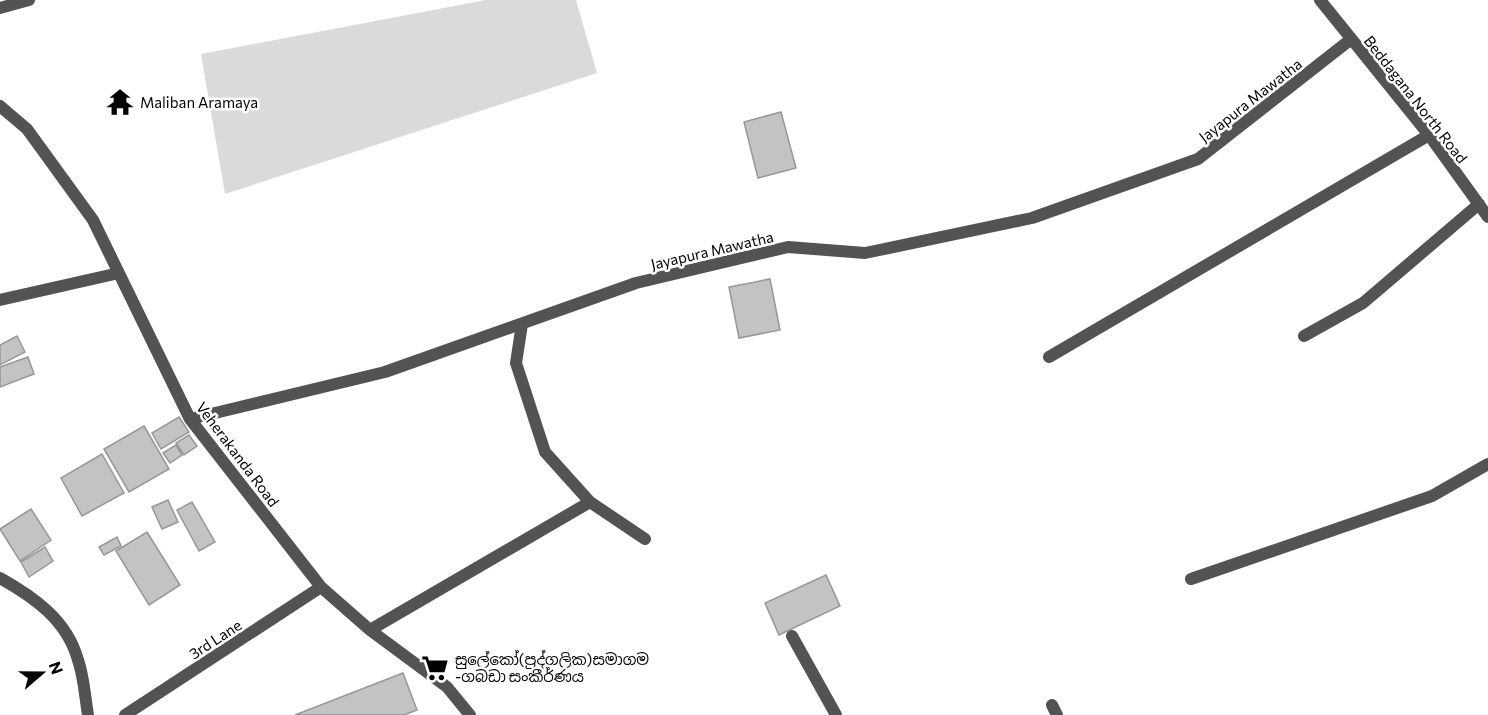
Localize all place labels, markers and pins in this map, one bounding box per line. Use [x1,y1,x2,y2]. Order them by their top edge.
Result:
temple icon: Maliban Aramaya [105,87,135,117]
place label: Maliban Aramaya [140,93,258,111]
place label: සුලේකෝ(පුද්ගලික)සමාගම -ගබඩා සංකීර්ණය [455,650,649,685]
supermarket icon: සුලේකෝ(පුද්ගලික)සමාගම -ගබඩා සංකීර්ණය [420,653,450,683]

